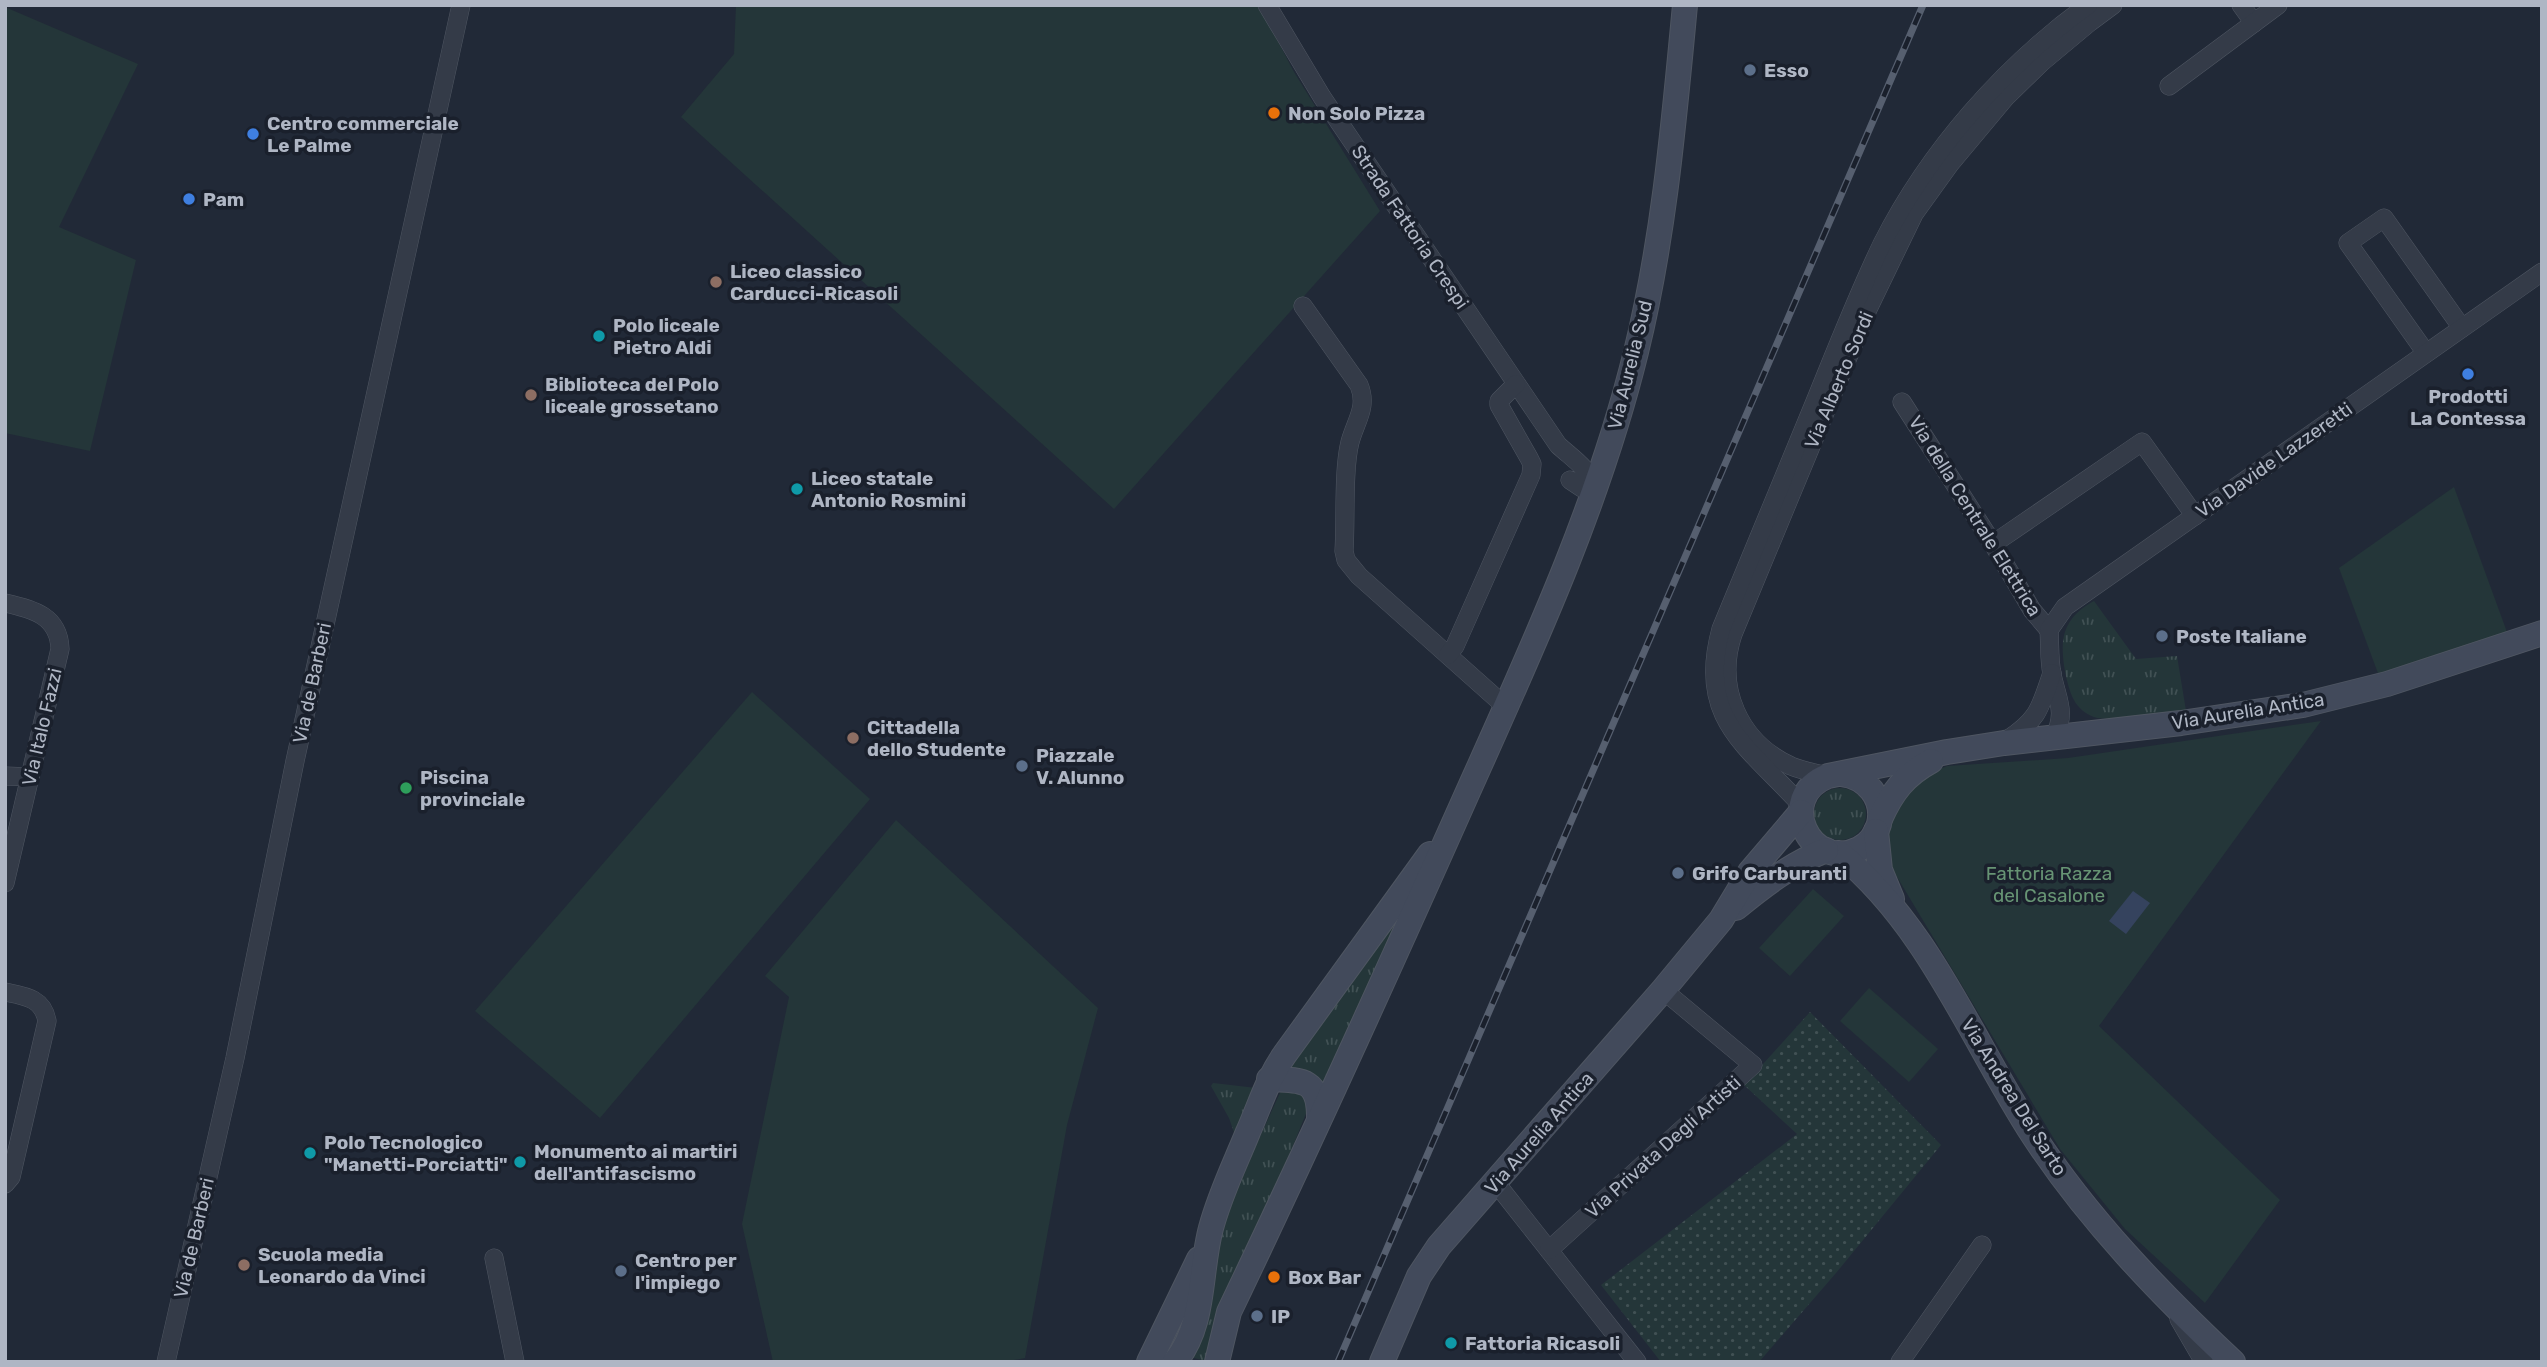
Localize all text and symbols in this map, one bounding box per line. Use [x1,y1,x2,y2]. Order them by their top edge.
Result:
place label: Esso [1764,59,1809,82]
marker: Esso [1742,62,1758,78]
place label: Non Solo Pizza [1288,102,1425,125]
marker: Non Solo Pizza [1266,105,1282,121]
place label: Centro commerciale Le Palme [267,112,459,157]
marker: Centro commerciale Le Palme [245,126,261,142]
street label: Strada Fattoria Crespi [1347,141,1473,313]
place label: Pam [203,188,244,211]
marker: Pam [181,191,197,207]
place label: Liceo classico Carducci-Ricasoli [730,260,898,305]
marker: Liceo classico Carducci-Ricasoli [708,274,724,290]
street label: Via Aurelia Sud [1603,298,1657,432]
street label: Via Alberto Sordi [1800,308,1878,452]
place label: Polo liceale Pietro Aldi [613,314,720,359]
marker: Polo liceale Pietro Aldi [591,328,607,344]
marker: Prodotti La Contessa [2460,366,2476,382]
place label: Biblioteca del Polo liceale grossetano [545,373,719,418]
place label: Prodotti La Contessa [2410,385,2526,430]
marker: Biblioteca del Polo liceale grossetano [523,387,539,403]
street label: Via Davide Lazzeretti [2191,397,2357,523]
street label: Via della Centrale Elettrica [1904,411,2046,621]
place label: Liceo statale Antonio Rosmini [811,467,966,512]
marker: Liceo statale Antonio Rosmini [789,481,805,497]
street label: Via de Barberi [288,621,336,745]
place label: Poste Italiane [2176,625,2307,648]
marker: Poste Italiane [2154,628,2170,644]
street label: Via Italo Fazzi [17,666,67,788]
street label: Via Aurelia Antica [2170,688,2326,734]
place label: Cittadella dello Studente [867,716,1006,761]
marker: Cittadella dello Studente [845,730,861,746]
place label: Piazzale V. Alunno [1036,744,1124,789]
marker: Piazzale V. Alunno [1014,758,1030,774]
place label: Piscina provinciale [420,766,525,811]
marker: Piscina provinciale [398,780,414,796]
place label: Grifo Carburanti [1692,862,1847,885]
park label: Fattoria Razza del Casalone [1986,862,2112,907]
marker: Grifo Carburanti [1670,865,1686,881]
street label: Via Andrea Del Sarto [1956,1014,2072,1180]
street label: Via Aurelia Antica [1480,1067,1598,1199]
street label: Via Privata Degli Artisti [1580,1071,1746,1223]
place label: Polo Tecnologico "Manetti-Porciatti" [324,1131,508,1176]
place label: Monumento ai martiri dell'antifascismo [534,1140,737,1185]
marker: Polo Tecnologico "Manetti-Porciatti" [302,1145,318,1161]
marker: Monumento ai martiri dell'antifascismo [512,1154,528,1170]
street label: Via de Barberi [169,1176,219,1300]
place label: Scuola media Leonardo da Vinci [258,1243,426,1288]
place label: Centro per l'impiego [635,1249,737,1294]
marker: Scuola media Leonardo da Vinci [236,1257,252,1273]
marker: Centro per l'impiego [613,1263,629,1279]
place label: Box Bar [1288,1266,1361,1289]
marker: Box Bar [1266,1269,1282,1285]
place label: IP [1271,1305,1290,1328]
marker: IP [1249,1308,1265,1324]
place label: Fattoria Ricasoli [1465,1332,1620,1355]
marker: Fattoria Ricasoli [1443,1335,1459,1351]

